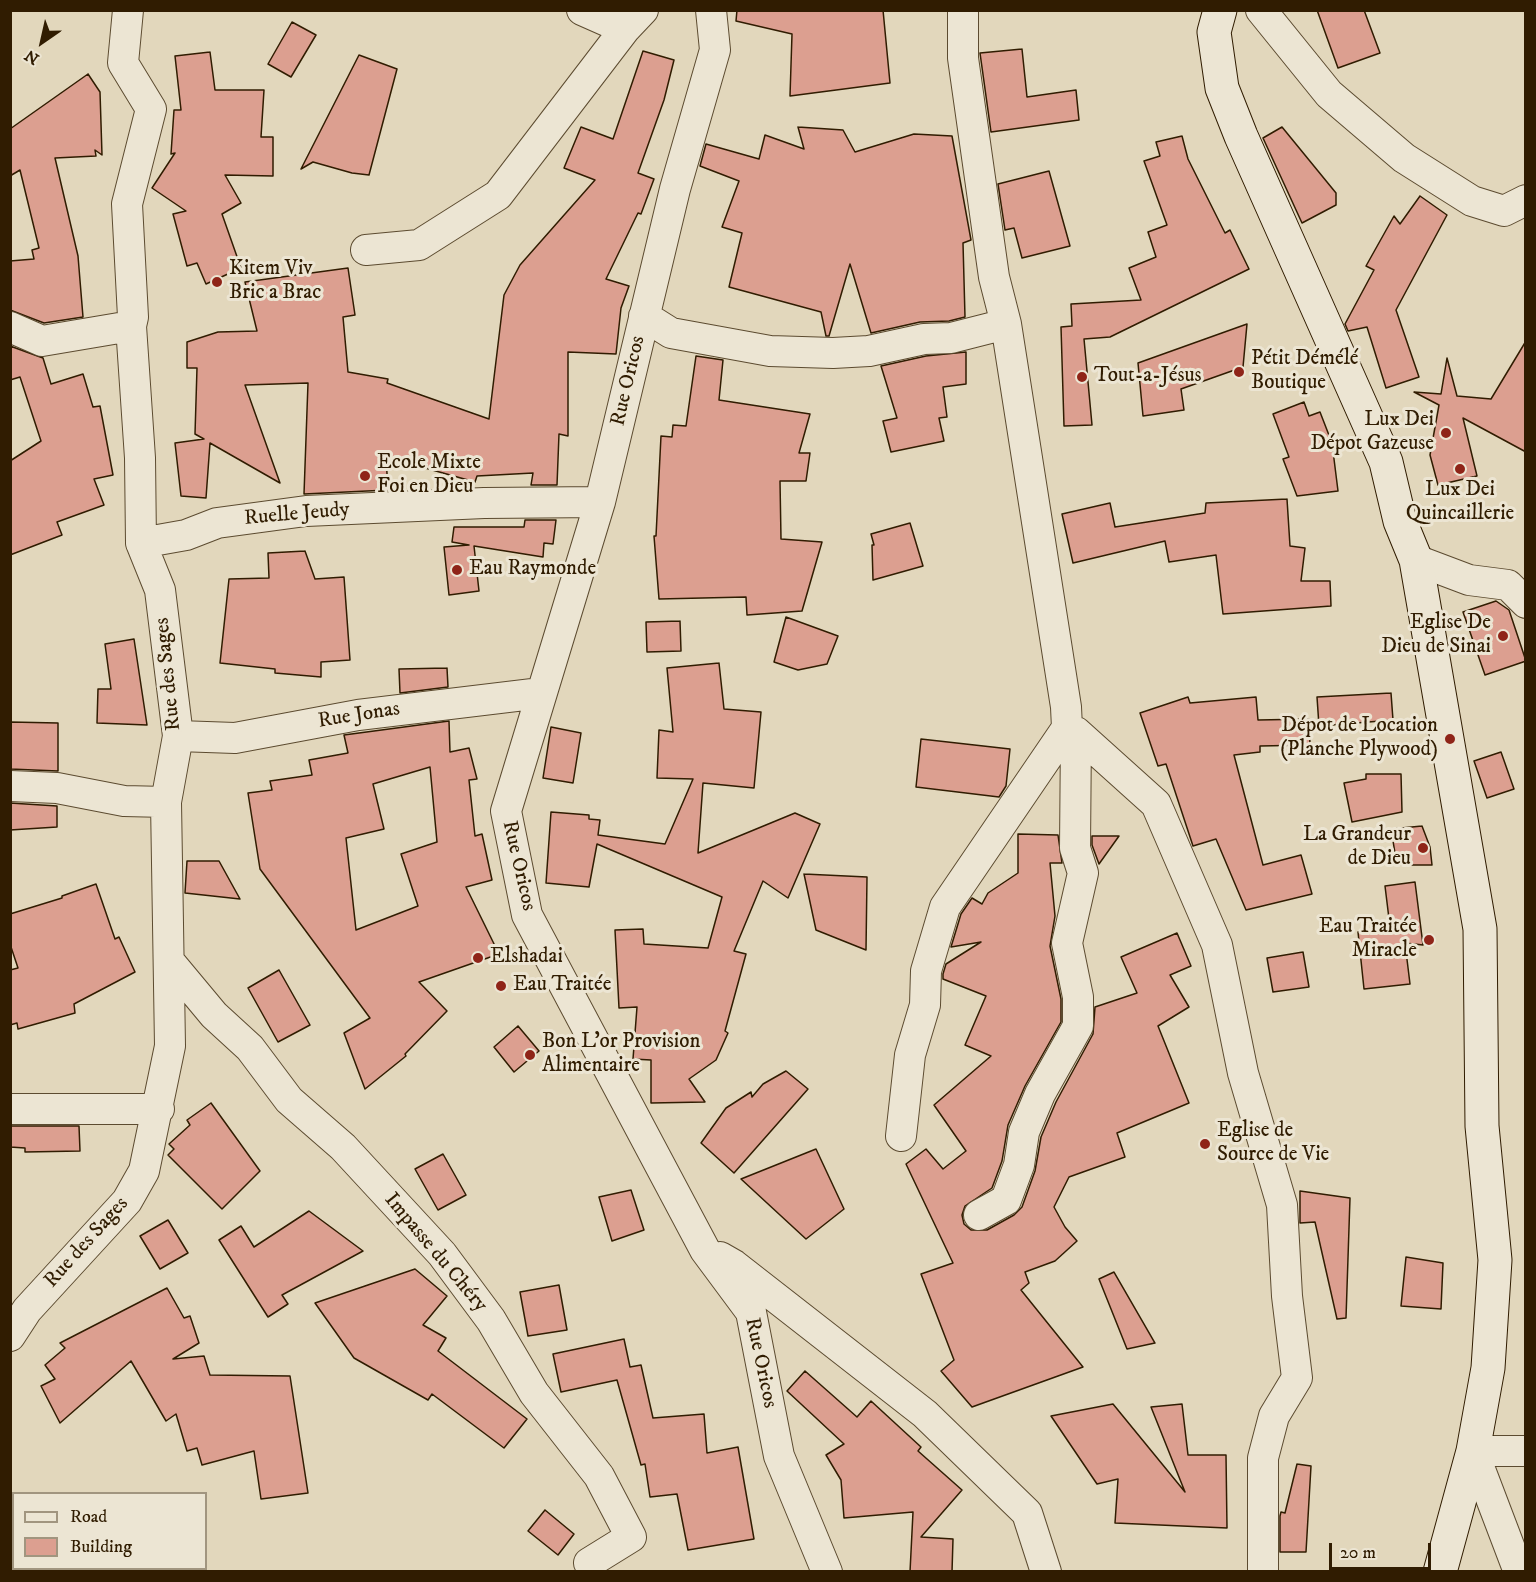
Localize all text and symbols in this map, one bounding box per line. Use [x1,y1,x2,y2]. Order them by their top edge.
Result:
north arrow [12,12,72,72]
text: N [21,45,43,69]
place label: Kitem Viv Bric a Brac [229,257,321,307]
marker: Kitem Viv Bric a Brac [210,275,224,289]
street label: Rue Oricos [606,334,652,428]
place label: Pétit Démélé Boutique [1251,347,1359,397]
place label: Tout-a-Jésus [1094,364,1202,390]
marker: Pétit Démélé Boutique [1232,365,1246,379]
marker: Tout-a-Jésus [1075,370,1089,384]
place label: Lux Dei Dépot Gazeuse [1310,408,1434,458]
marker: Lux Dei Dépot Gazeuse [1439,426,1453,440]
place label: Ecole Mixte Foi en Dieu [377,451,481,501]
marker: Lux Dei Quincaillerie [1453,462,1467,476]
marker: Ecole Mixte Foi en Dieu [358,469,372,483]
place label: Lux Dei Quincaillerie [1406,478,1514,528]
street label: Ruelle Jeudy [243,498,351,532]
place label: Eau Raymonde [469,557,596,583]
marker: Eau Raymonde [450,563,464,577]
place label: Eglise De Dieu de Sinai [1381,611,1491,661]
street label: Rue des Sages [151,616,187,732]
marker: Eglise De Dieu de Sinai [1496,629,1510,643]
street label: Rue Jonas [316,697,402,735]
place label: Dépot de Location (Planche Plywood) [1280,714,1438,764]
marker: Dépot de Location (Planche Plywood) [1443,732,1457,746]
street label: Rue Oricos [495,819,541,913]
place label: La Grandeur de Dieu [1303,823,1411,873]
marker: La Grandeur de Dieu [1416,841,1430,855]
place label: Eau Traitée Miracle [1319,915,1417,965]
marker: Eau Traitée Miracle [1422,933,1436,947]
place label: Elshadai [490,945,563,971]
marker: Elshadai [471,951,485,965]
place label: Eau Traitée [513,973,611,999]
marker: Eau Traitée [494,979,508,993]
place label: Bon L'or Provision Alimentaire [542,1030,700,1080]
marker: Bon L'or Provision Alimentaire [523,1048,537,1062]
place label: Eglise de Source de Vie [1217,1119,1329,1169]
marker: Eglise de Source de Vie [1198,1137,1212,1151]
street label: Impasse du Chéry [378,1188,492,1318]
street label: Rue des Sages [40,1192,134,1294]
street label: Rue Oricos [738,1316,782,1410]
legend [12,1492,207,1570]
text: Road [70,1506,107,1528]
scale bar [1332,1531,1434,1569]
text: Building [70,1536,132,1558]
text: 20 m [1340,1542,1376,1564]

